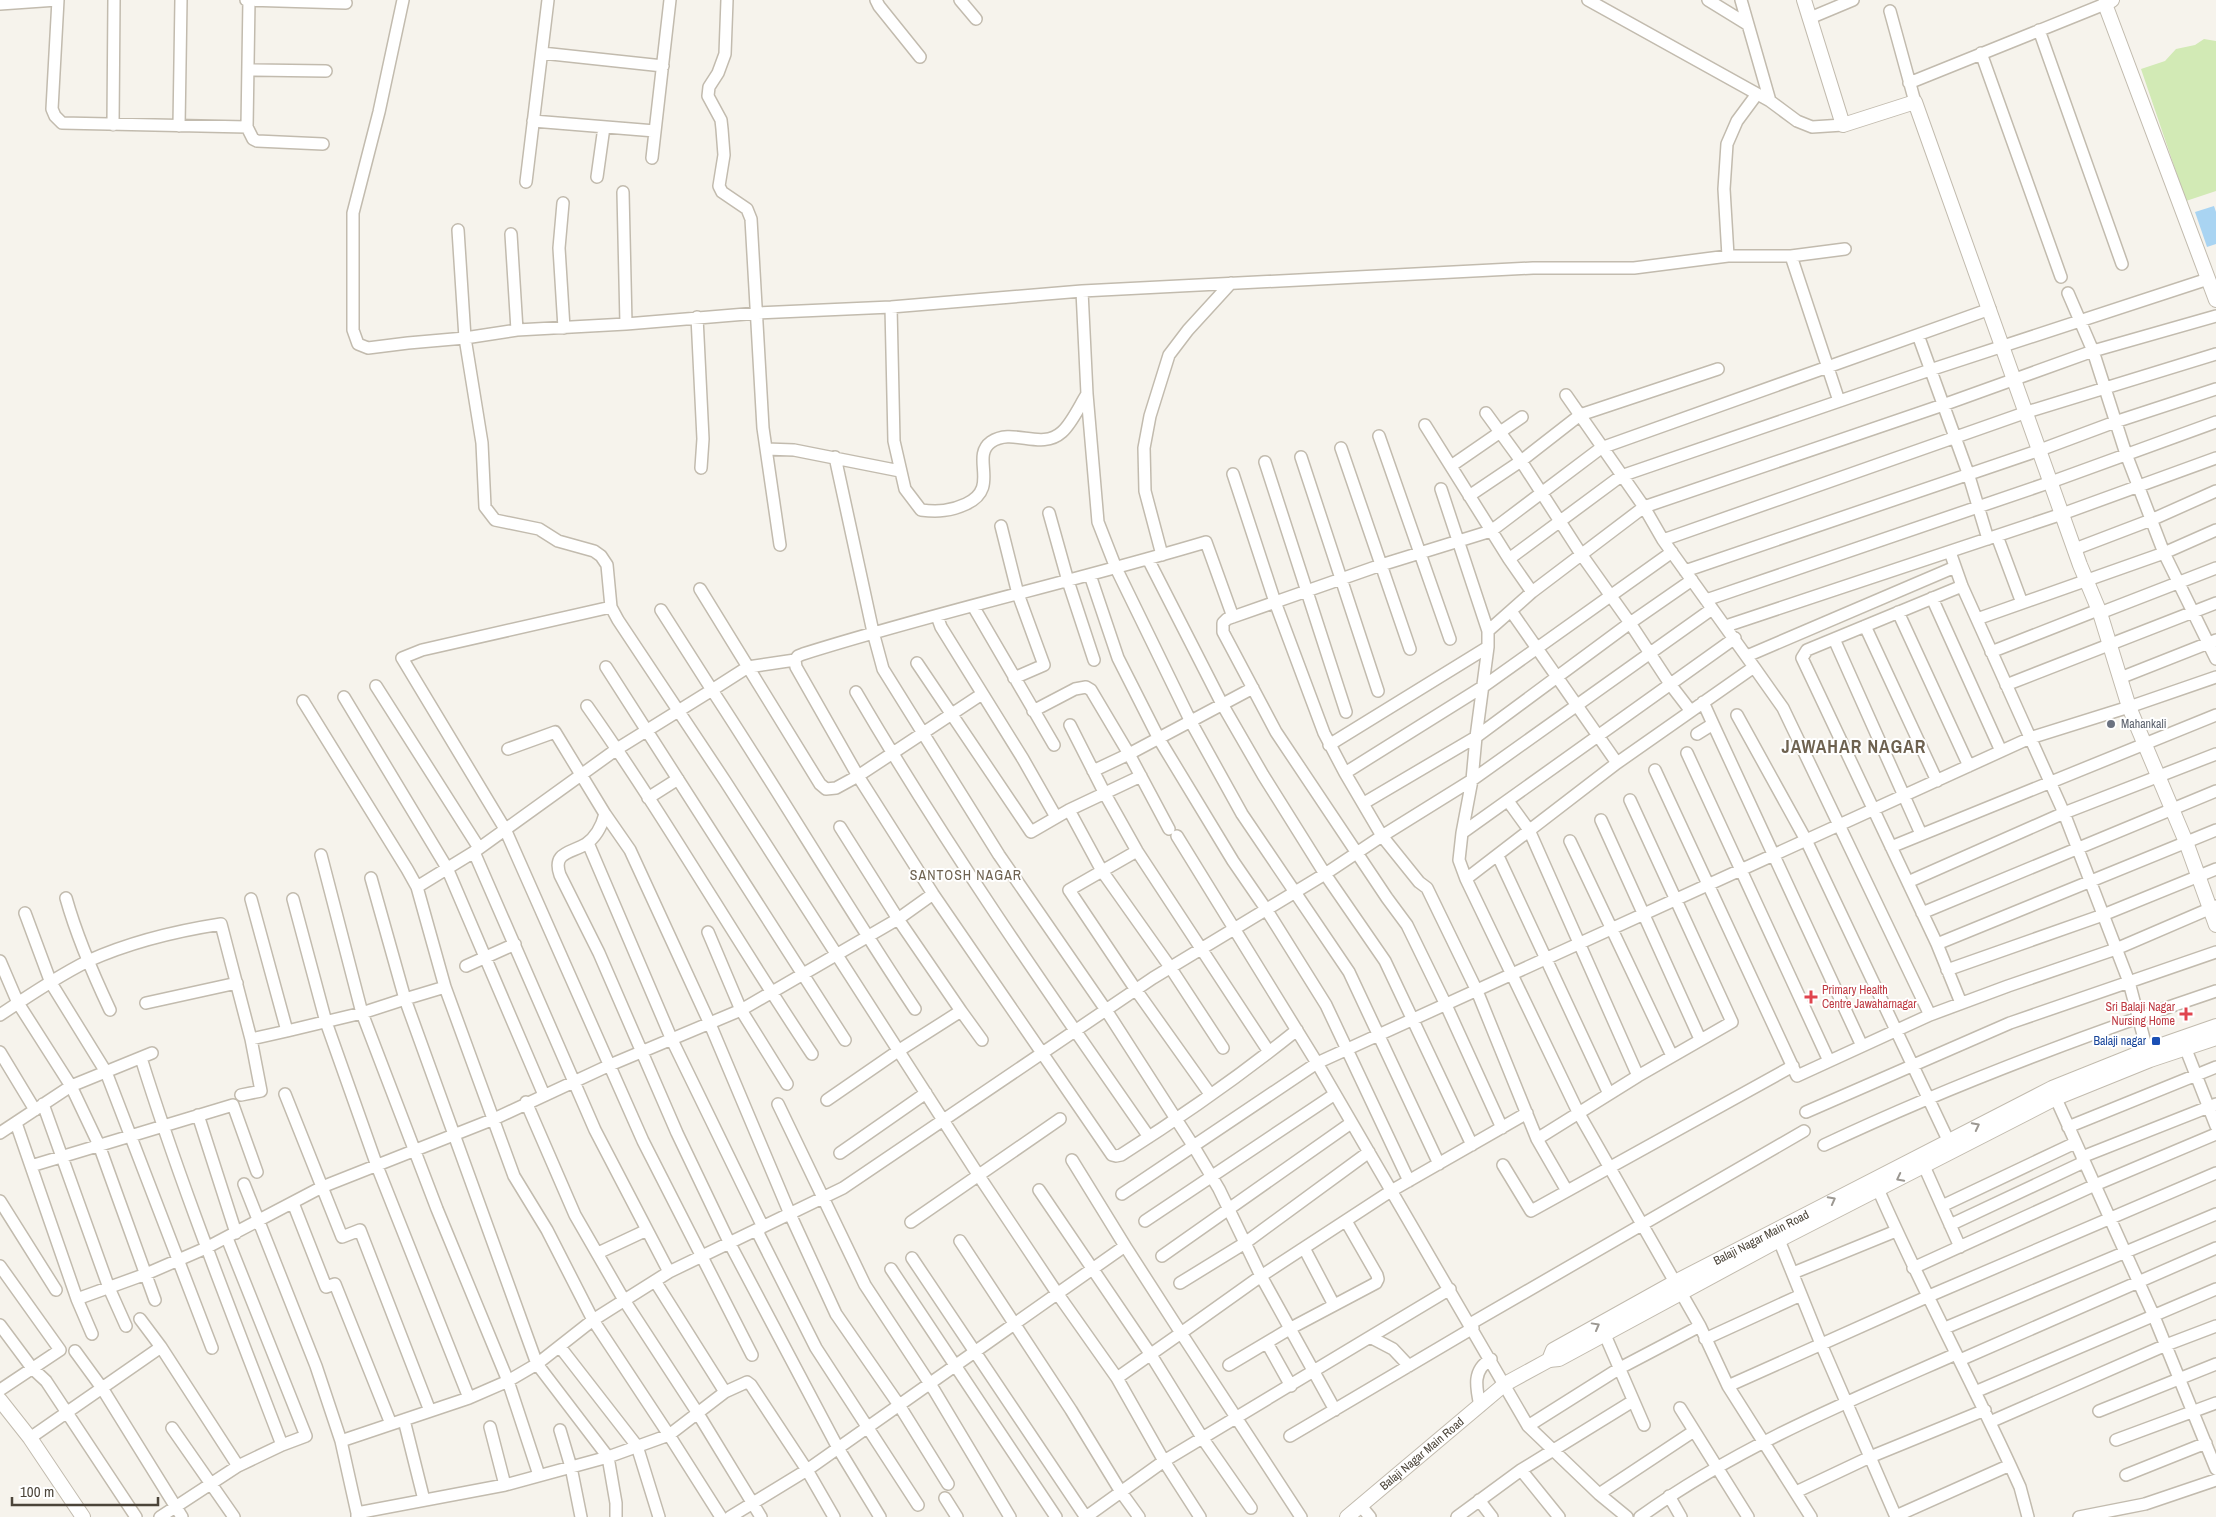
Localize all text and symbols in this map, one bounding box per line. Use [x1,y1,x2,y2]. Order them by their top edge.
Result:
place label: Mahankali [2121,716,2166,732]
marker: Mahankali [2105,718,2117,730]
district label: JAWAHAR NAGAR [1781,734,1927,759]
district label: SANTOSH NAGAR [910,866,1022,884]
place label: Primary Health Centre Jawaharnagar [1822,982,1917,1012]
marker: Primary Health Centre Jawaharnagar [1804,990,1818,1004]
place label: Sri Balaji Nagar Nursing Home [2106,999,2176,1029]
marker: Sri Balaji Nagar Nursing Home [2179,1007,2193,1021]
place label: Balaji nagar [2093,1033,2147,1049]
marker: Balaji nagar [2150,1035,2162,1047]
one-way arrow [1971,1122,1980,1132]
one-way arrow [1896,1172,1905,1182]
one-way arrow [1826,1196,1835,1206]
street label: Balaji Nagar Main Road [1711,1206,1812,1269]
one-way arrow [1590,1323,1599,1333]
street label: Balaji Nagar Main Road [1377,1414,1467,1494]
scale bar [12,1474,159,1506]
text: 100 m [20,1481,54,1502]

